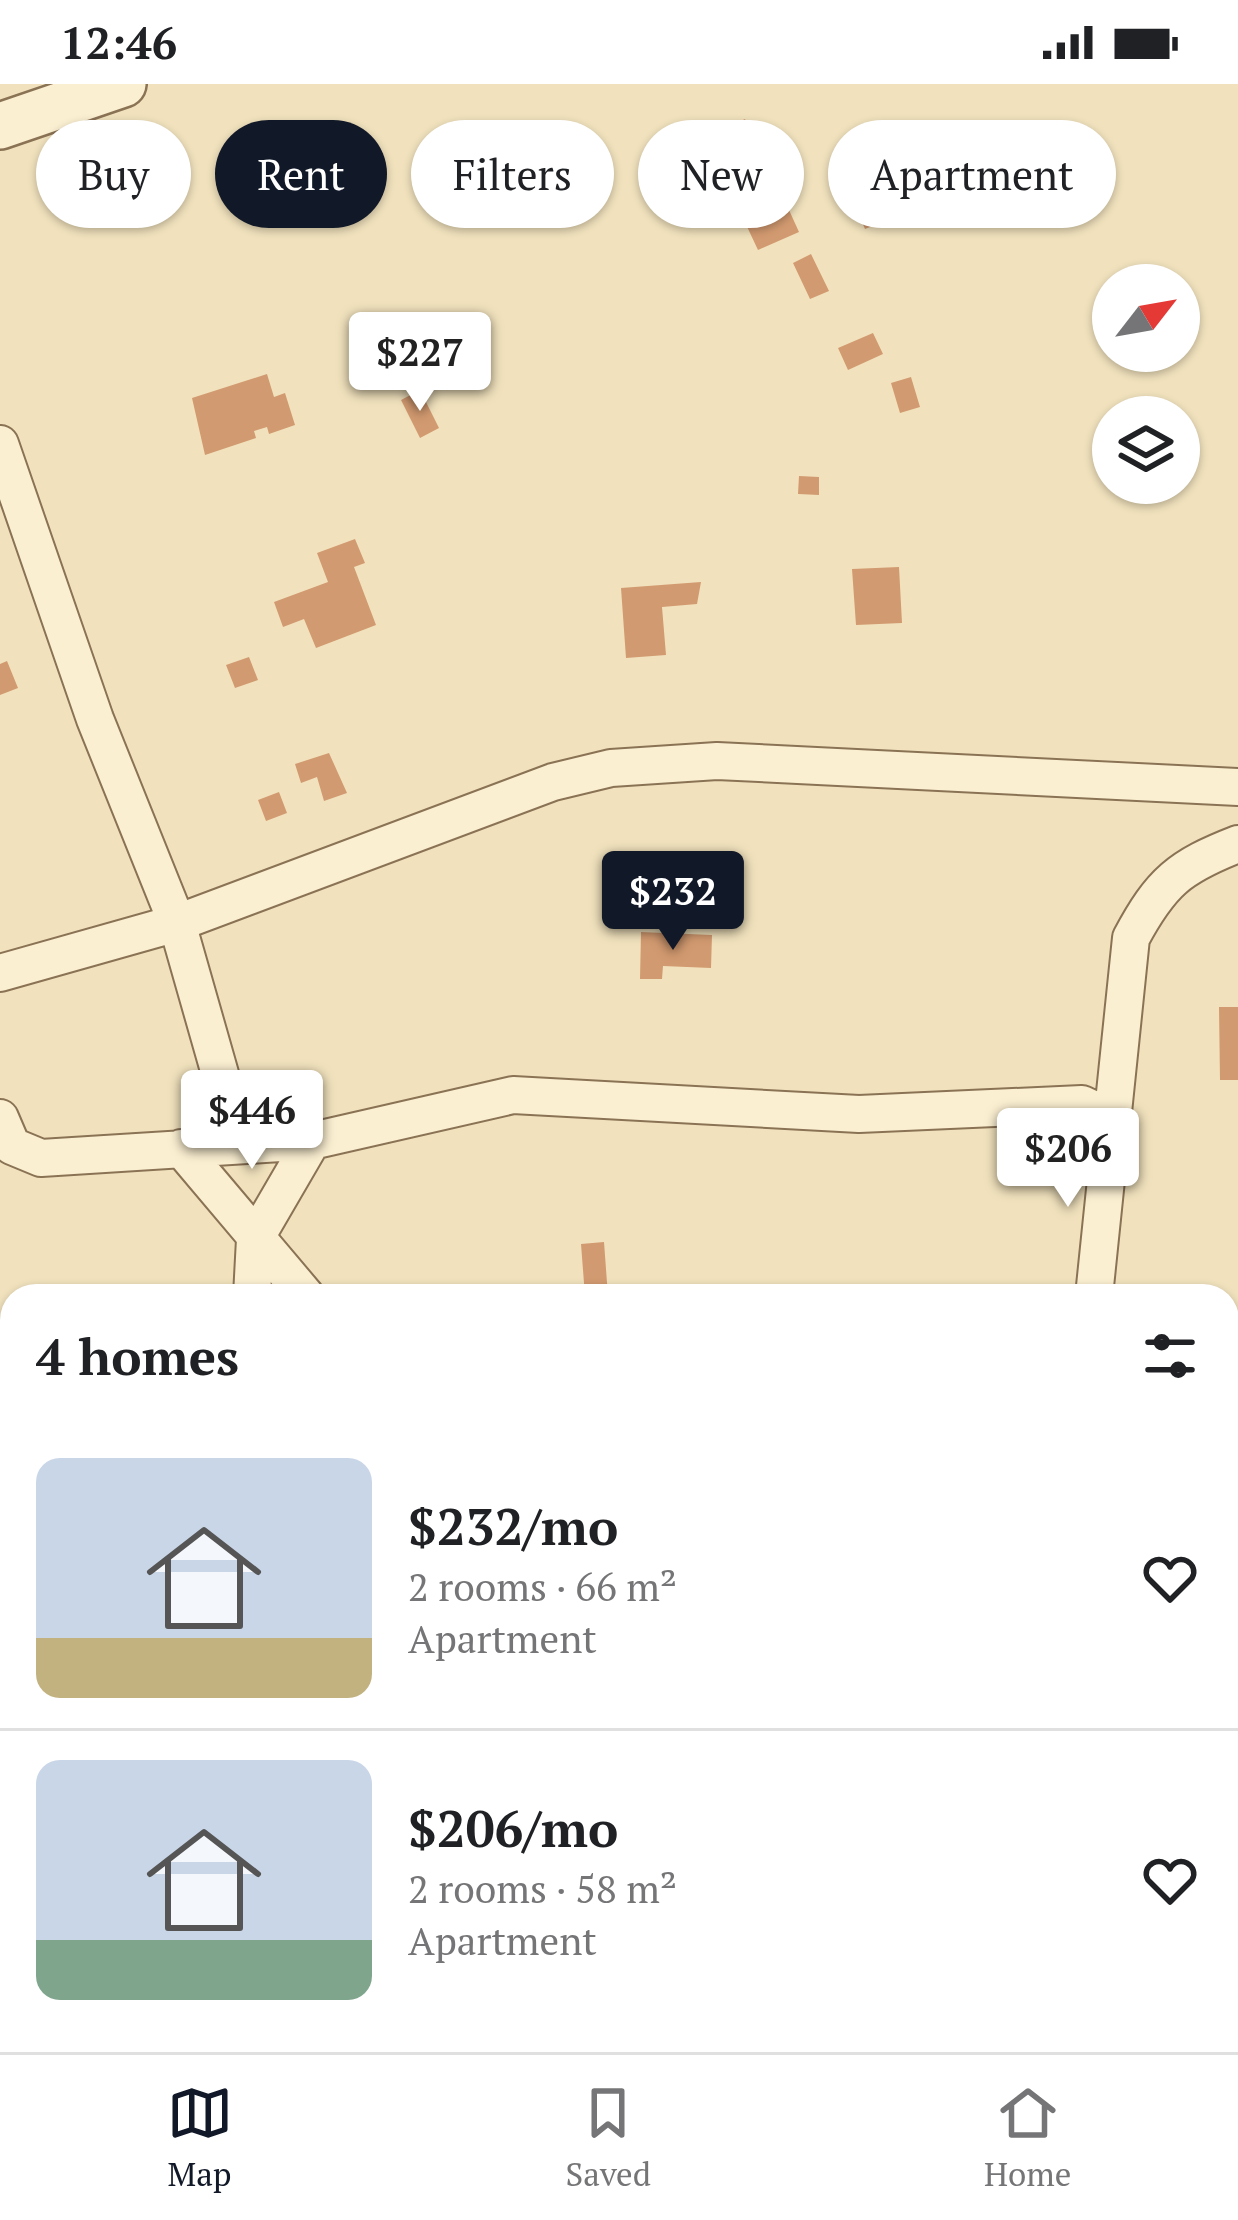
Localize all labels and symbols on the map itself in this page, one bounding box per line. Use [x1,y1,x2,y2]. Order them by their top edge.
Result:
north arrow [1092,264,1200,372]
pin: $227 [349,312,491,414]
pin: $232 [602,851,744,953]
pin: $446 [181,1070,323,1172]
pin: $206 [997,1108,1139,1210]

